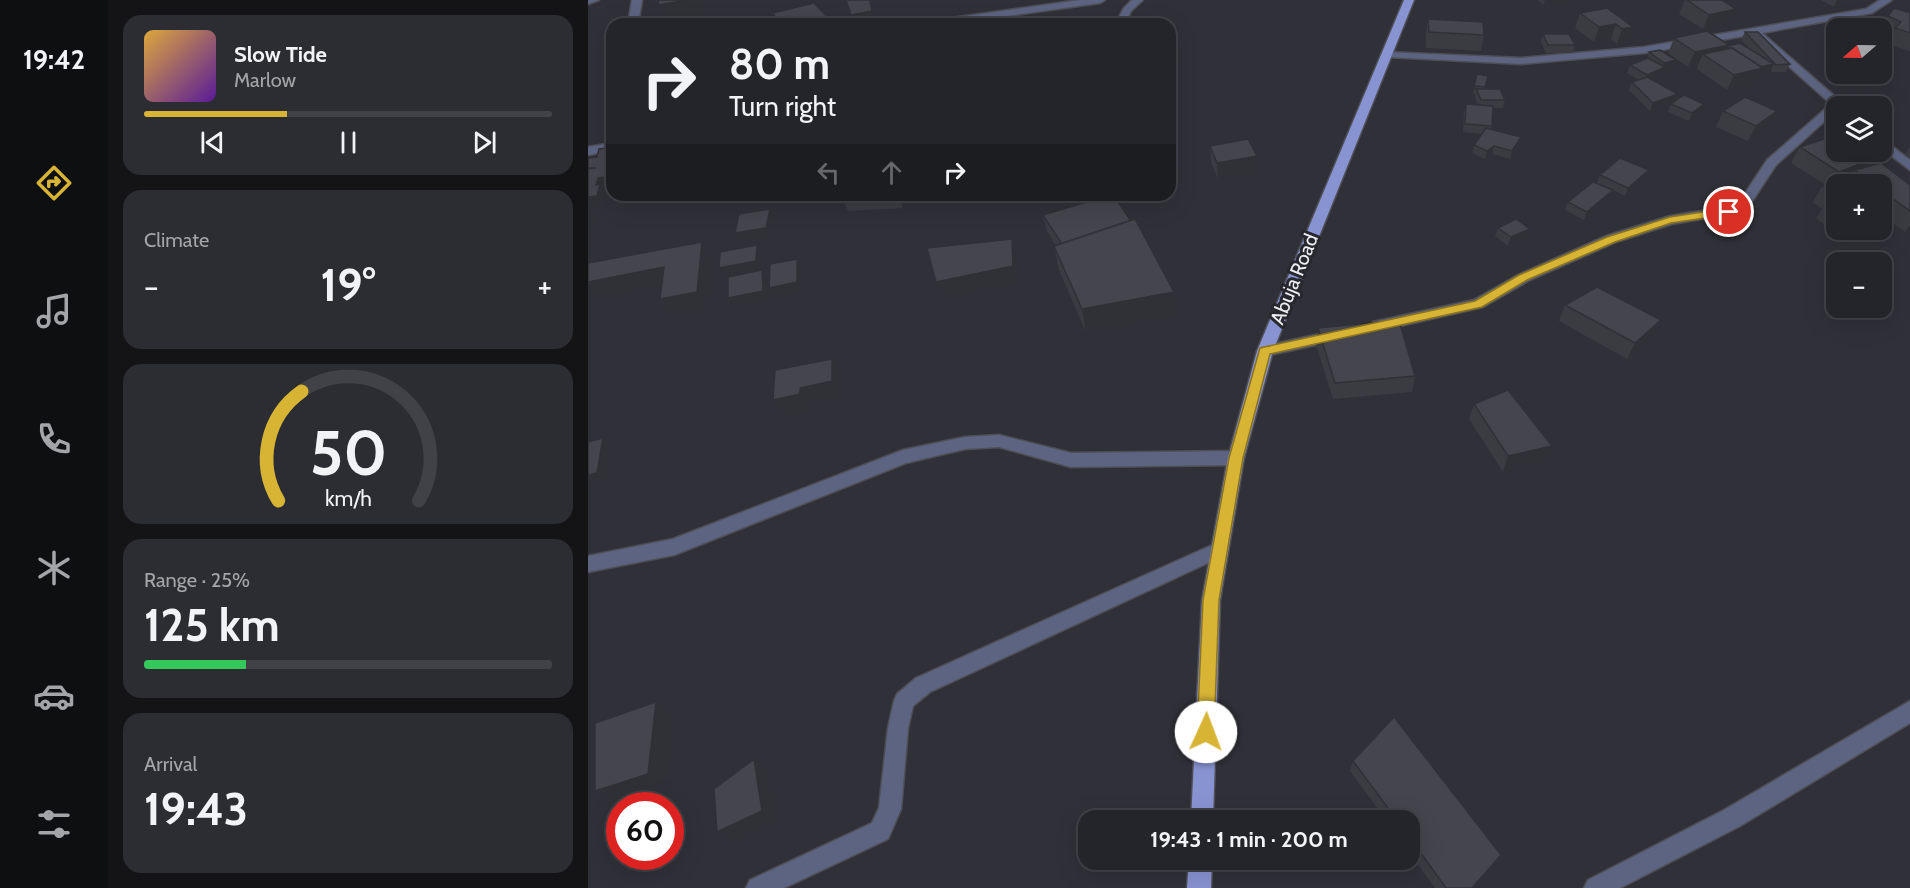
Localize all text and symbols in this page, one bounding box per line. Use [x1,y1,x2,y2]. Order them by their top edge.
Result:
north arrow [1826,18,1892,84]
map controls [1826,18,1892,318]
text: 80 m [729,38,830,90]
text: Slow Tide [234,41,327,68]
icon: right [630,42,708,120]
text: 19:42 [23,43,85,76]
text: Marlow [234,68,296,92]
text: Turn right [729,90,836,123]
button: layers [1826,96,1892,162]
icon: previous [196,126,229,159]
icon: pause [332,126,365,159]
icon: next [468,126,501,159]
icon: left [812,156,845,189]
icon: ahead [875,156,908,189]
icon: right [938,156,971,189]
icon: directions [33,162,75,204]
button: + [1826,174,1892,240]
pin [1703,186,1754,237]
icon: arrive [1712,195,1745,228]
text: Climate [144,228,209,252]
street label: Abuja Road [1265,230,1323,328]
button: − [1826,252,1892,318]
text: 19° [321,258,375,312]
text: − [144,266,159,306]
text: + [537,266,552,306]
icon: music [33,290,75,332]
text: 50 [309,415,387,491]
icon: phone [33,418,75,460]
text: km/h [325,485,371,511]
icon: climate [33,547,75,589]
text: Range · 25% [144,568,250,592]
text: 125 km [144,598,280,652]
icon: car [33,675,75,717]
position arrow [1174,700,1238,764]
text: Arrival [144,752,197,776]
text: 19:43 [144,782,248,836]
speed limit sign: 60 [606,792,684,870]
icon: filters [33,803,75,845]
text: 19:43 · 1 min · 200 m [1150,826,1348,853]

